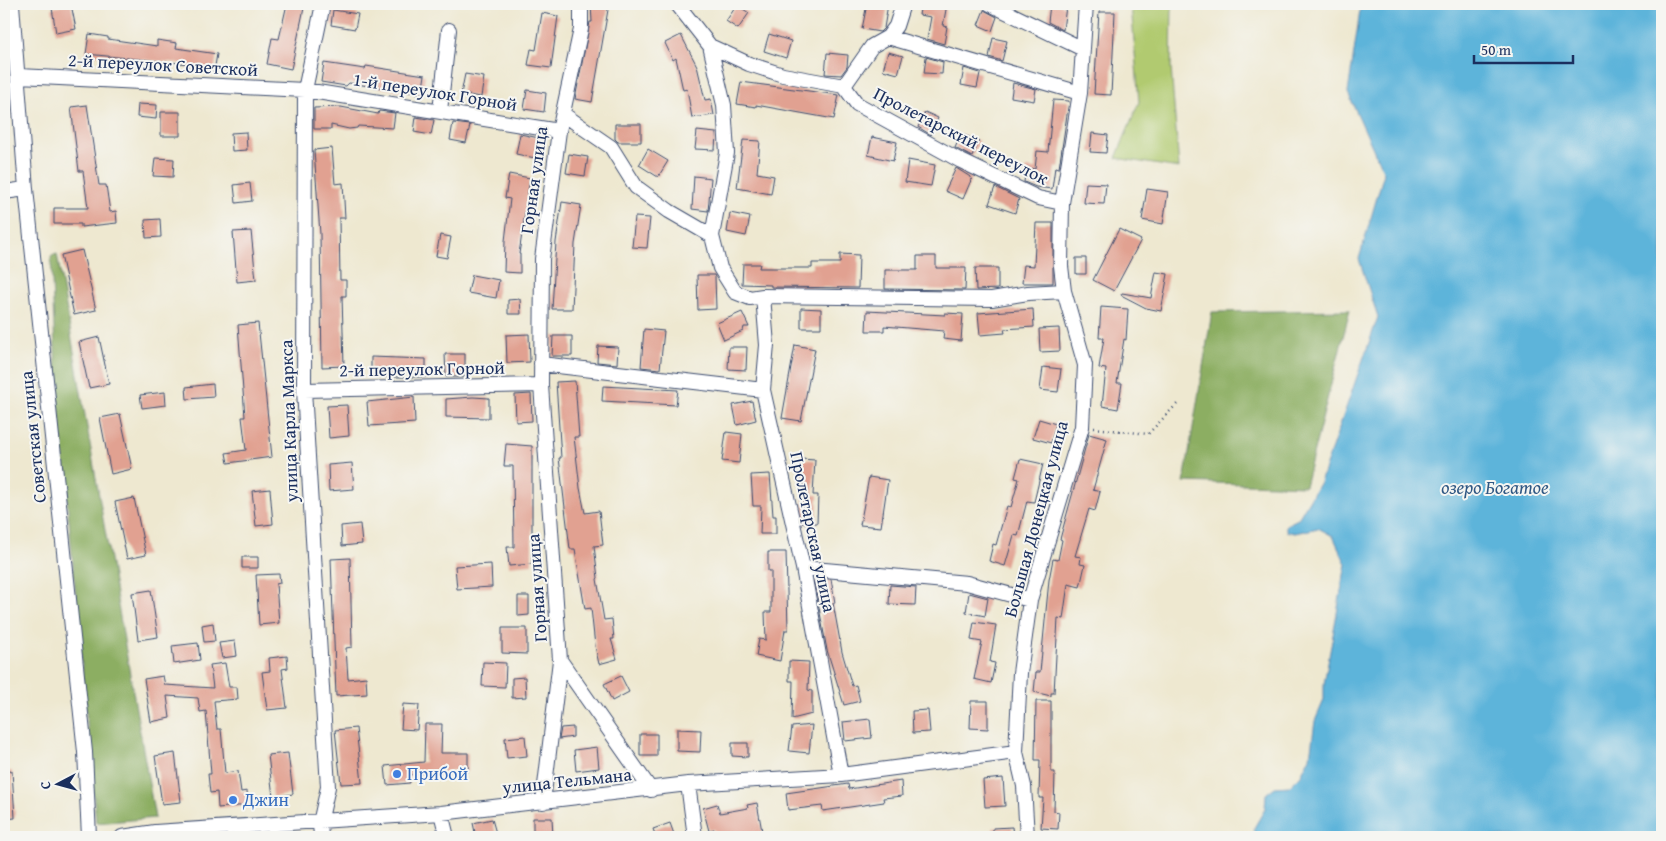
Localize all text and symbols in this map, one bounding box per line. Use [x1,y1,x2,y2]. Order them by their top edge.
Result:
scale bar [1474,32,1572,64]
text: 50 m [1481,39,1512,60]
street label: 2-й переулок Советской [67,46,259,83]
street label: 1-й переулок Горной [351,65,519,118]
street label: Пролетарский переулок [869,80,1054,192]
street label: Горная улица [513,124,554,235]
street label: улица Карла Маркса [272,339,305,504]
street label: 2-й переулок Горной [339,354,505,383]
street label: Советская улица [12,369,53,504]
street label: Большая Донецкая улица [996,417,1075,620]
street label: Пролетарская улица [783,449,844,615]
water label: озеро Богатое [1441,473,1549,501]
street label: Горная улица [519,533,554,643]
north arrow [32,758,82,808]
place label: Прибой [407,760,468,787]
street label: улица Тельмана [500,760,633,801]
marker: Прибой [391,768,403,780]
text: С [35,780,55,790]
place label: Джин [242,786,289,813]
marker: Джин [227,794,239,806]

